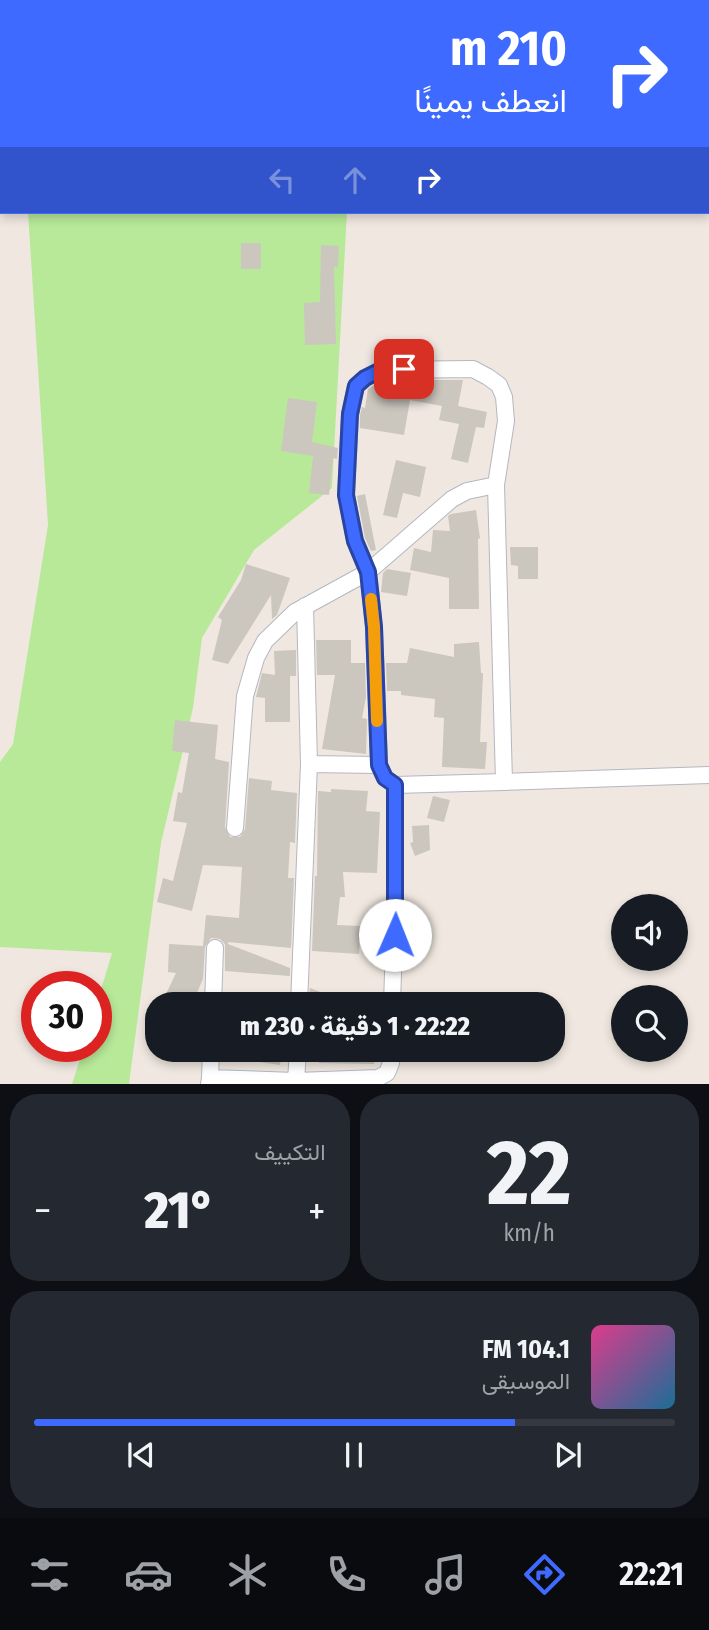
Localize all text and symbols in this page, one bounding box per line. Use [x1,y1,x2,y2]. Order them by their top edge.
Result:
text: 210 m [450,19,567,78]
icon: right [591,28,682,119]
text: انعطف يمينًا [414,82,567,120]
icon: left [263,161,301,199]
icon: ahead [336,161,374,199]
icon: right [409,161,447,199]
pin [374,339,434,399]
icon: arrive [385,350,423,388]
map controls [611,894,688,1062]
button: sound [611,894,688,971]
position arrow [358,898,432,972]
speed limit sign: 30 [21,971,112,1062]
button: search [611,985,688,1062]
text: 22:22 · 1 دقيقة · 230 m [240,1011,470,1042]
text: 22 [487,1119,571,1228]
text: التكييف [254,1138,326,1166]
text: 21° [144,1179,215,1242]
text: − [34,1188,51,1234]
text: + [308,1188,325,1234]
text: km/h [504,1219,555,1247]
text: 104.1 FM [482,1334,570,1365]
text: الموسيقى [482,1367,570,1395]
icon: previous [122,1436,160,1474]
icon: pause [335,1436,373,1474]
icon: next [549,1436,587,1474]
icon: filters [25,1550,74,1599]
icon: car [124,1550,173,1599]
icon: climate [223,1550,272,1599]
icon: phone [322,1550,371,1599]
icon: music [421,1550,470,1599]
icon: directions [520,1550,569,1599]
text: 22:21 [619,1555,684,1593]

